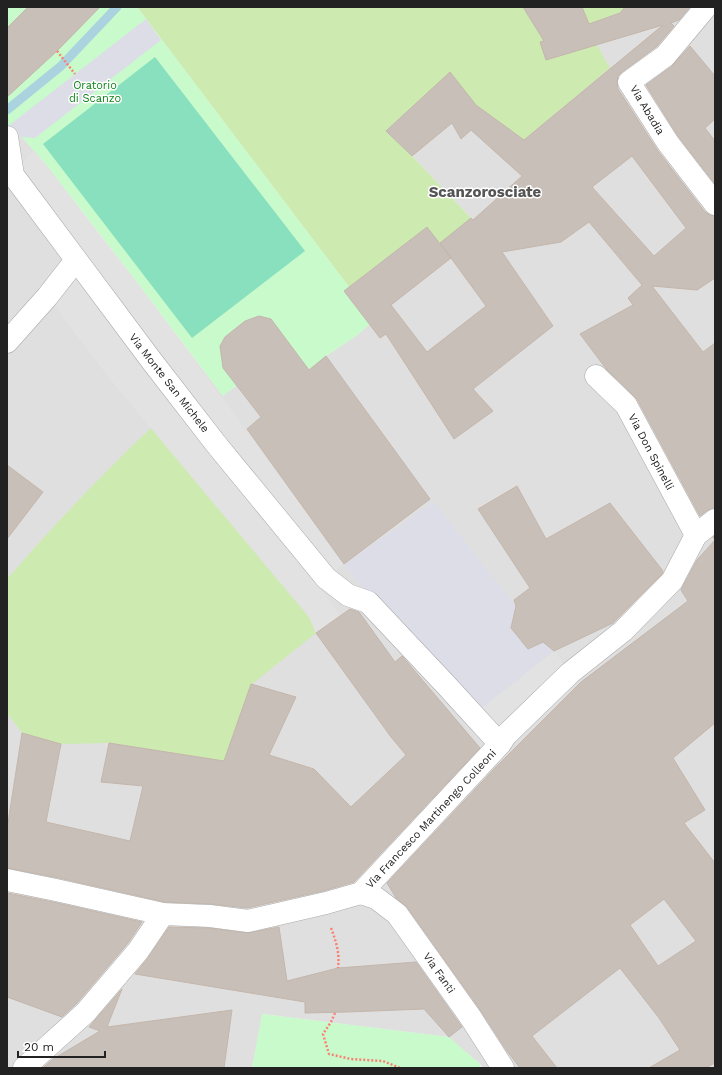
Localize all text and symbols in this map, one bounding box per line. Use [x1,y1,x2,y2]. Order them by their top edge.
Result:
park label: Oratorio di Scanzo [69,79,121,105]
street label: Via Abadia [627,83,667,137]
district label: Scanzorosciate [429,183,542,201]
street label: Via Monte San Michele [126,331,212,435]
street label: Via Don Spinelli [625,412,677,492]
street label: Via Francesco Martinengo Colleoni [363,747,499,891]
street label: Via Fanti [420,950,458,996]
scale bar [18,1033,105,1059]
text: 20 m [24,1040,54,1054]

